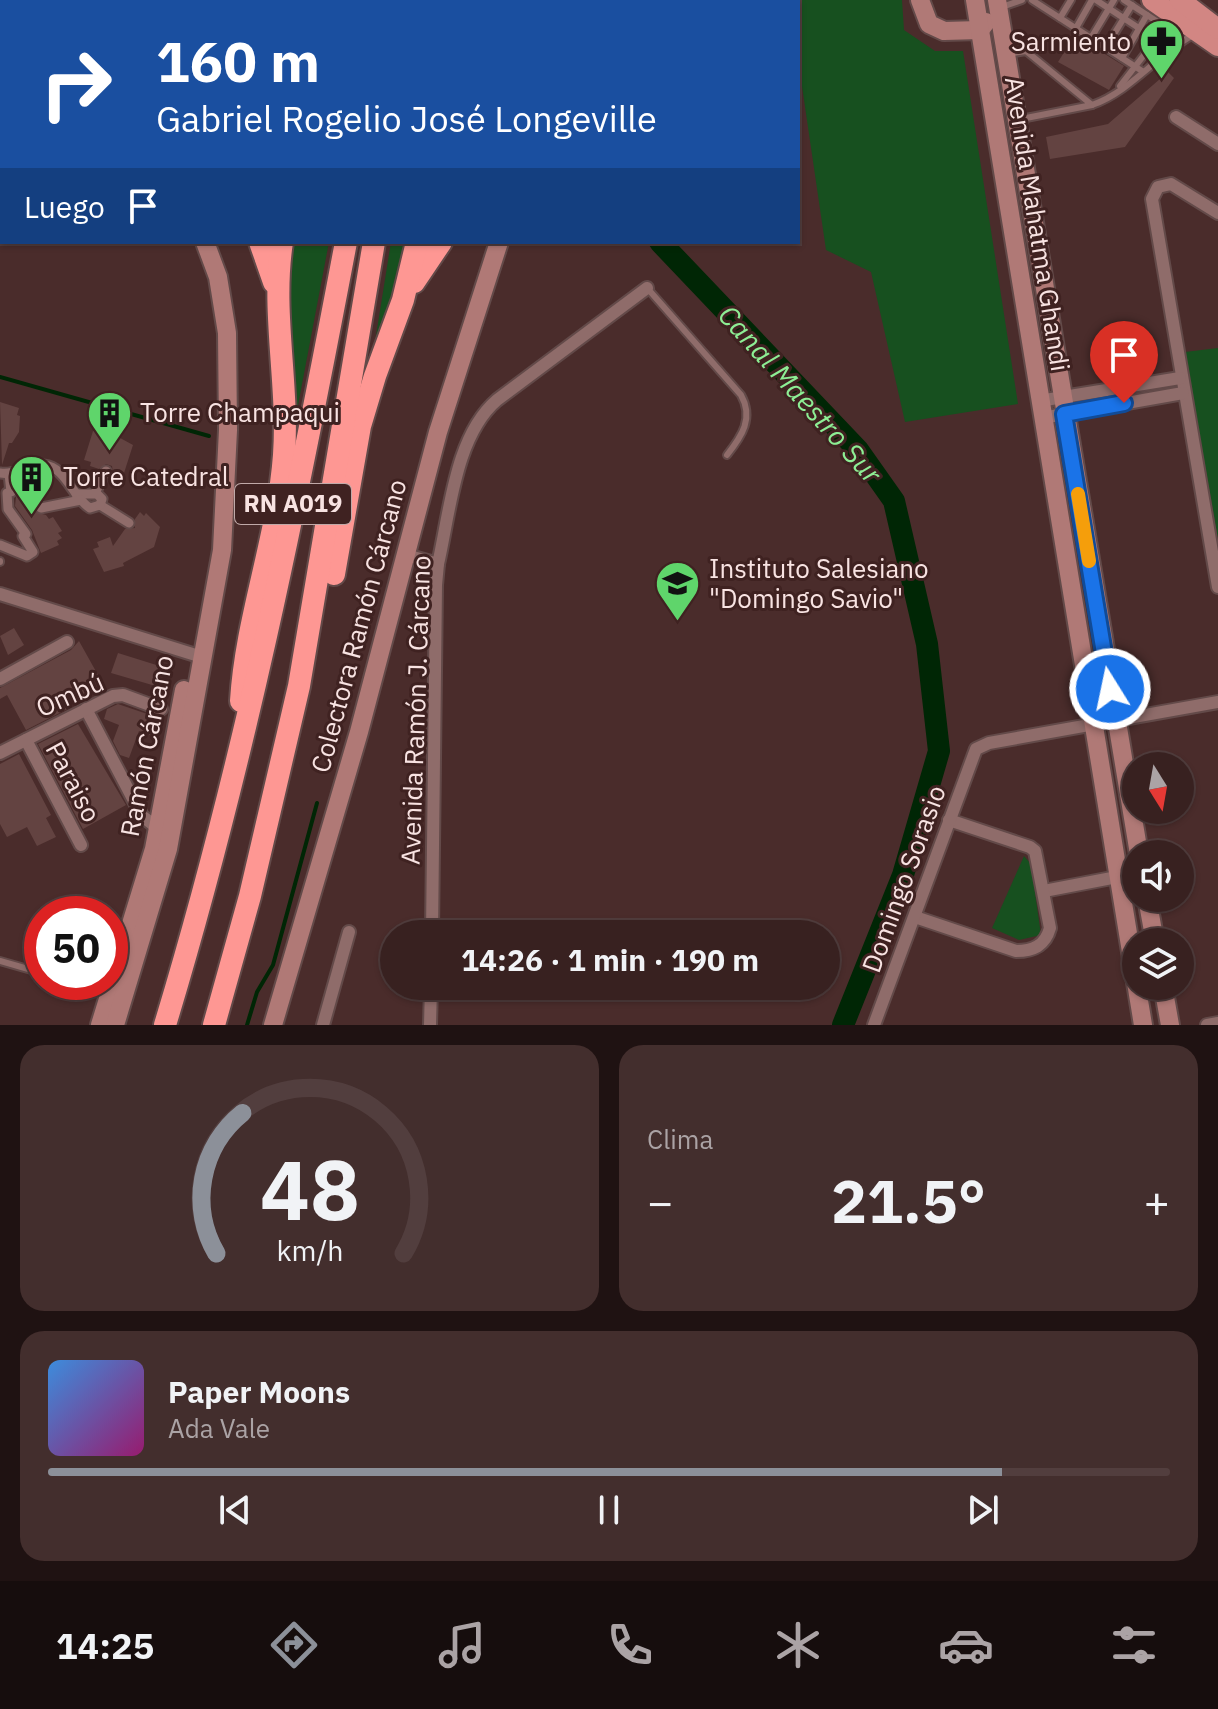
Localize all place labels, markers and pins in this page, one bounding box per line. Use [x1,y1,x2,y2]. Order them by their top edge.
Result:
pharmacy icon: Sarmiento [1138,18,1186,81]
place label: Sarmiento [1011,24,1131,58]
pin [1090,321,1158,403]
building icon: Torre Champaqui [85,389,133,452]
place label: Torre Champaqui [140,395,340,429]
building icon: Torre Catedral [8,453,56,516]
place label: Torre Catedral [63,459,229,493]
place label: Instituto Salesiano "Domingo Savio" [709,551,929,615]
school or university icon: Instituto Salesiano "Domingo Savio" [654,560,702,623]

